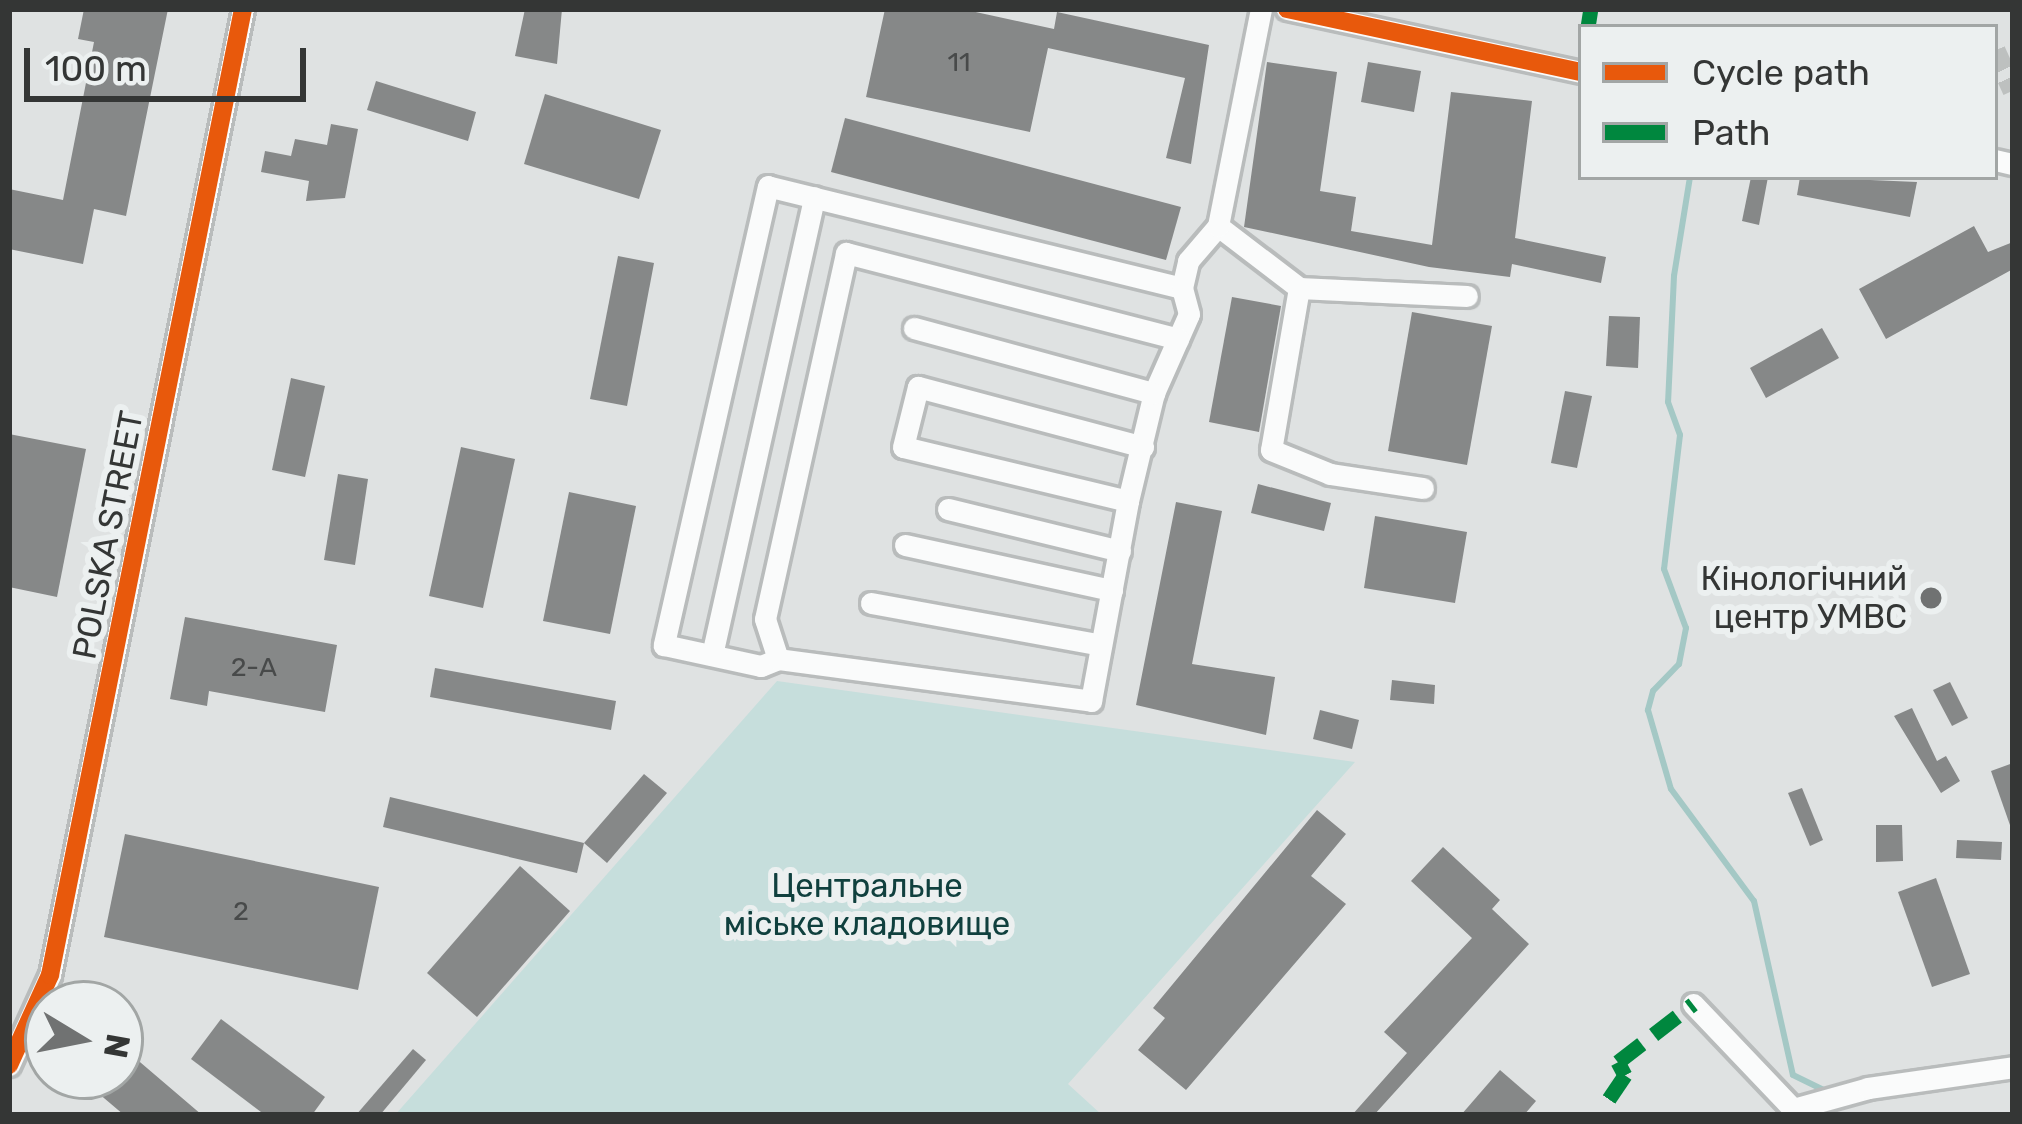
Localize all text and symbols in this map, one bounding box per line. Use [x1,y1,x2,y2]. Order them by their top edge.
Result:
scale bar [30,24,312,98]
legend [1578,24,1998,180]
text: 100 m [45,47,147,90]
house number: 11 [947,47,971,79]
text: Cycle path [1692,51,1870,94]
text: Path [1692,111,1770,154]
street label: POLSKA STREET [64,407,152,663]
place label: Кінологічний центр УМВС [1700,559,1907,637]
marker: Кінологічний центр УМВС [1918,585,1944,611]
house number: 2-А [231,652,277,684]
park label: Центральне міське кладовище [724,866,1010,944]
house number: 2 [233,896,249,928]
north arrow [24,980,144,1100]
text: N [96,1031,138,1061]

